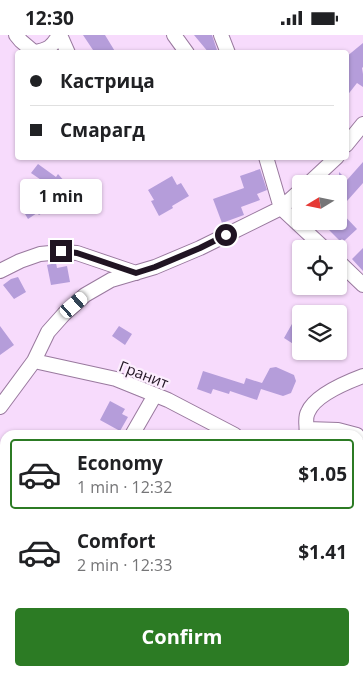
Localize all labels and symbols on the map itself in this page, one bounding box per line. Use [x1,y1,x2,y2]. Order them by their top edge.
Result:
north arrow [292,175,348,230]
callout: 1 min [20,179,102,213]
route start [215,224,237,246]
route end [50,240,72,262]
car [57,289,90,321]
street label: Гранит [116,355,172,393]

